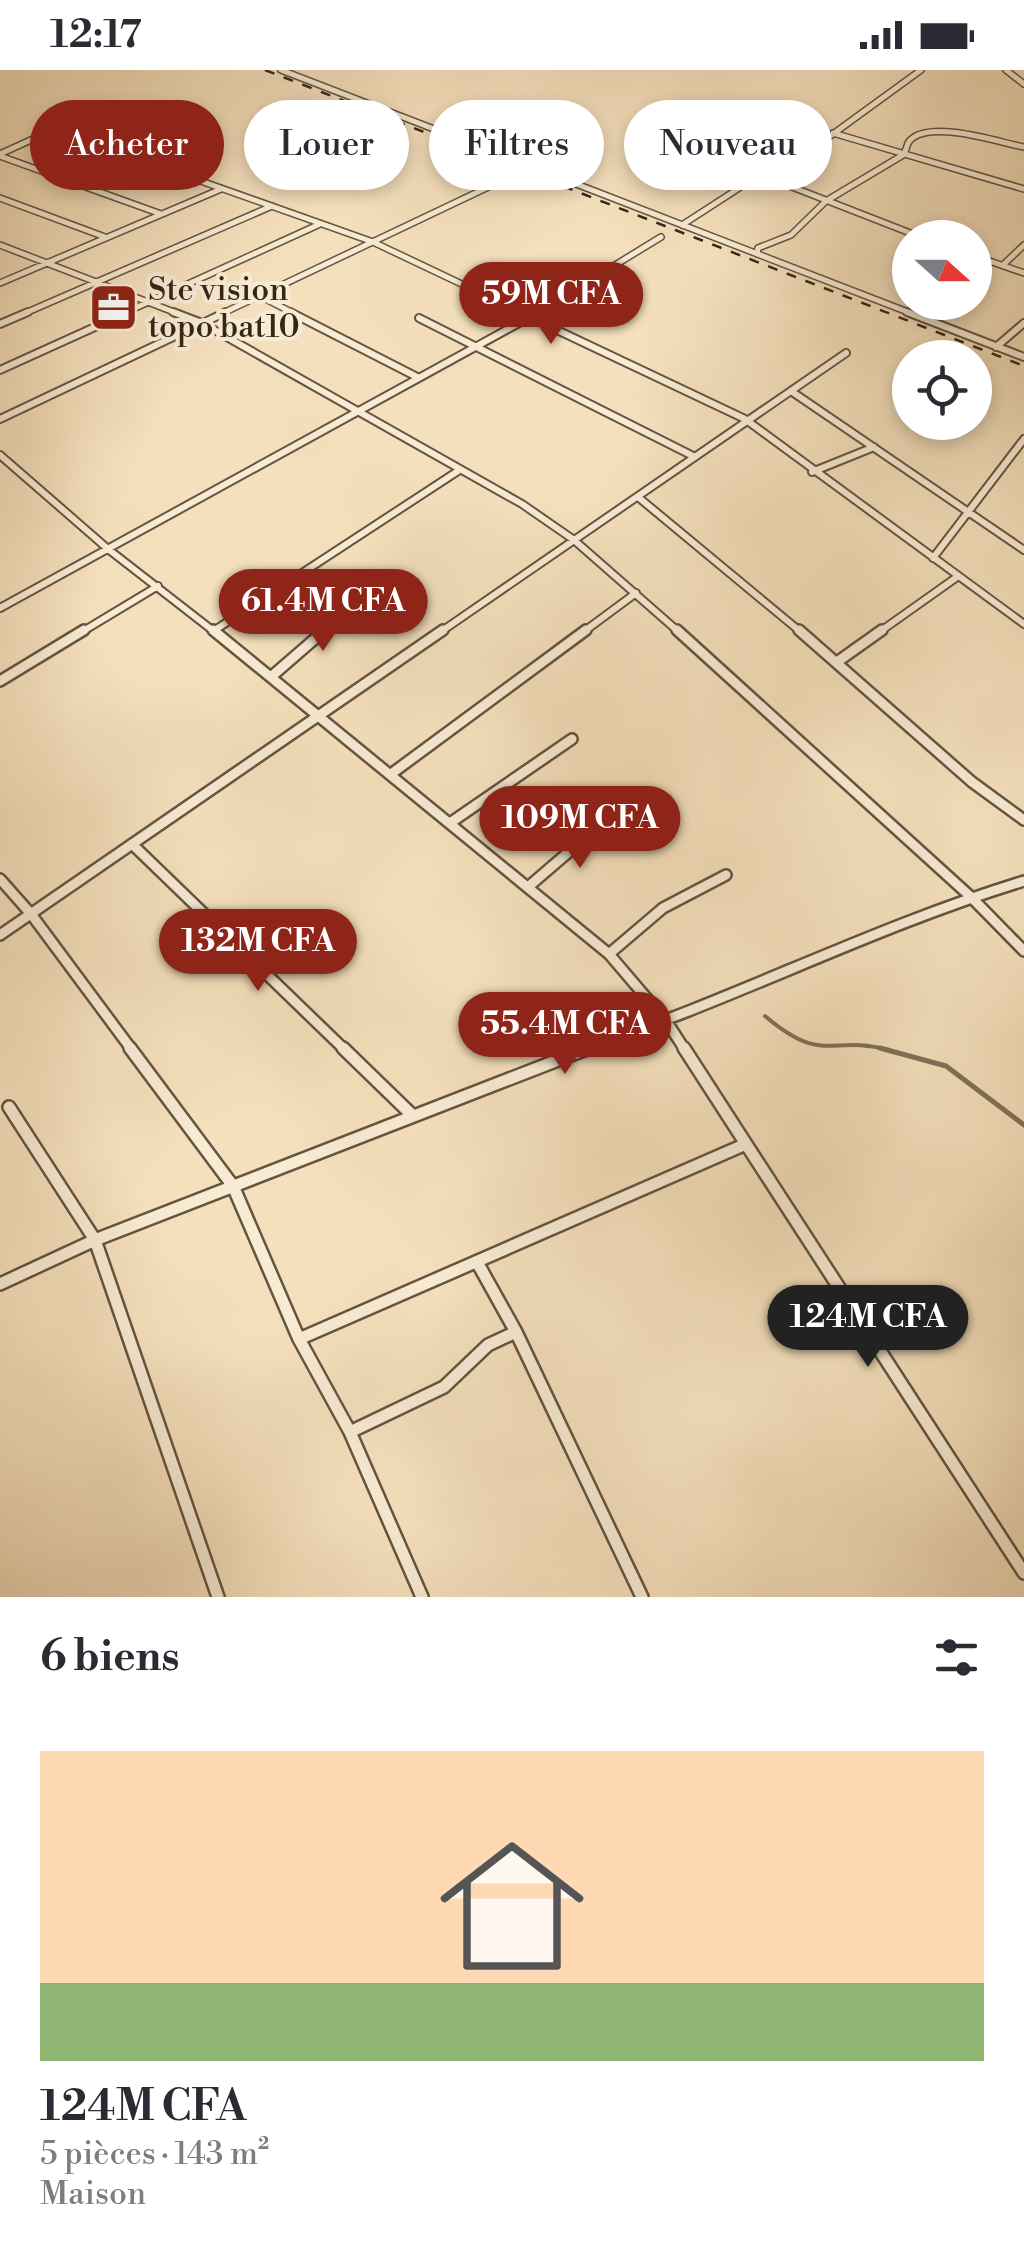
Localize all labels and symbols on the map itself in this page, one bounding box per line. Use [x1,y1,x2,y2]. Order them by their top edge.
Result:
north arrow [892,220,992,320]
pin: 59M CFA [459,262,643,347]
place label: Ste vision topo bat10 [148,270,300,347]
office icon: Ste vision topo bat10 [87,281,139,333]
pin: 61.4M CFA [209,569,437,654]
pin: 109M CFA [477,786,683,871]
pin: 132M CFA [155,909,361,994]
pin: 55.4M CFA [451,992,679,1077]
pin: 124M CFA [765,1285,971,1370]

